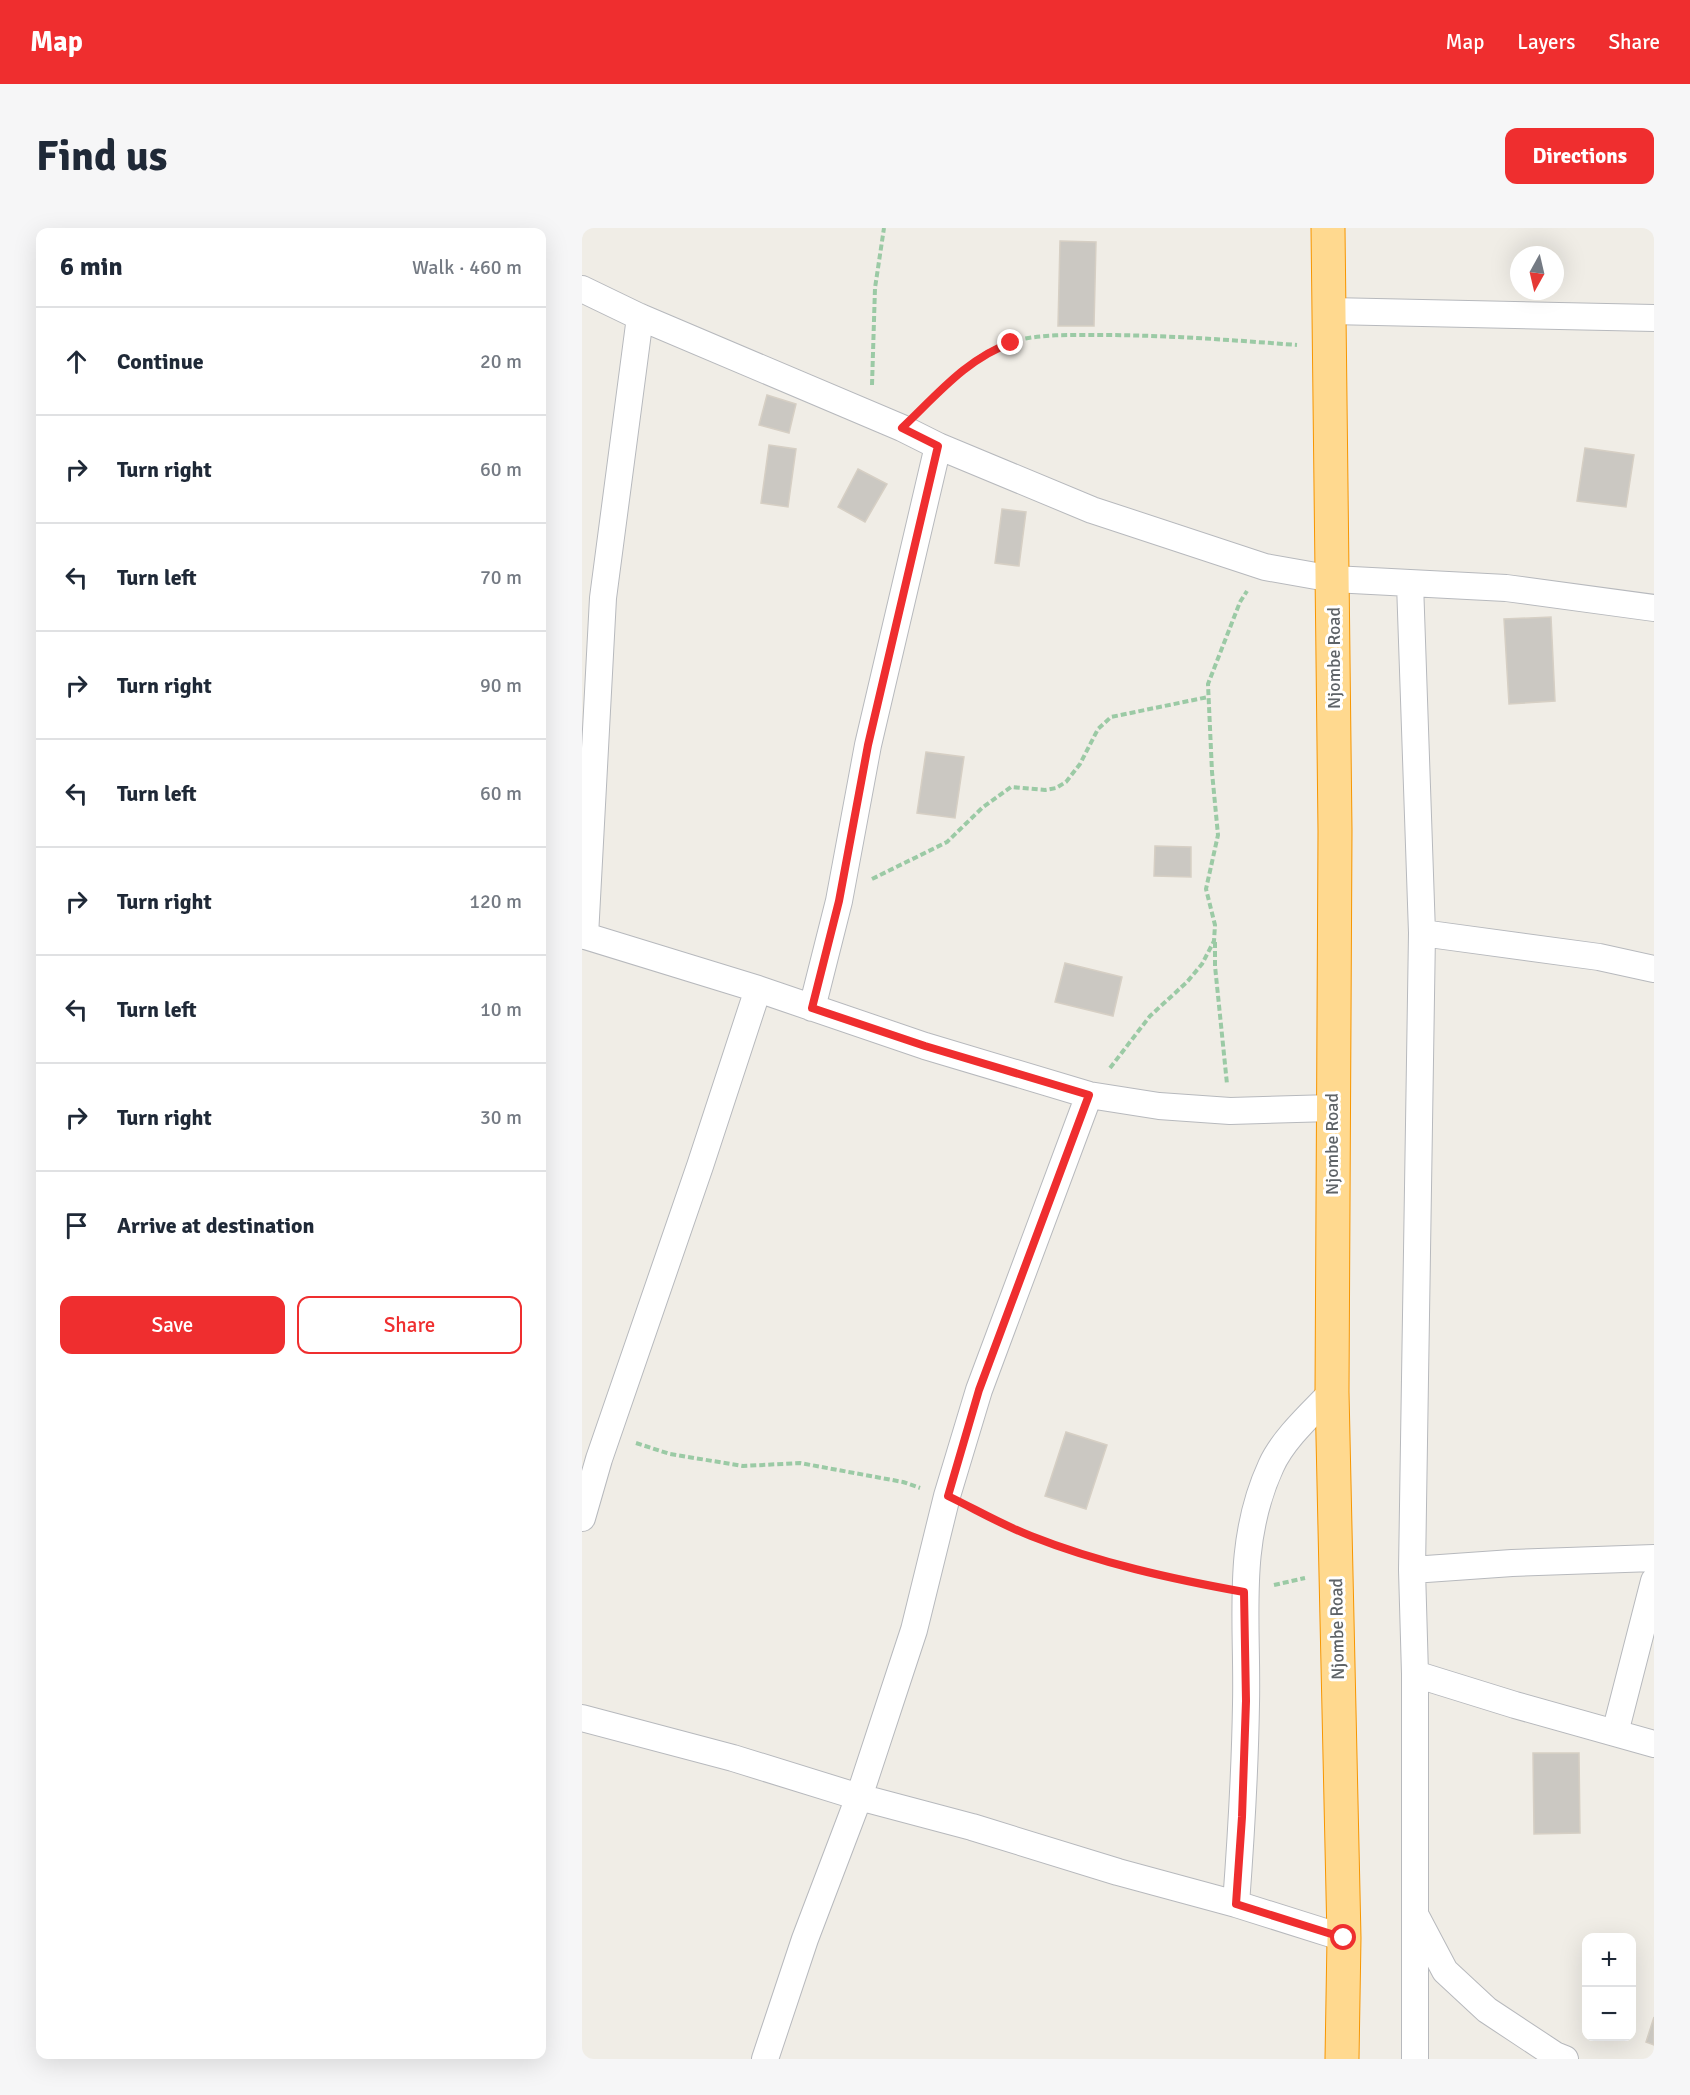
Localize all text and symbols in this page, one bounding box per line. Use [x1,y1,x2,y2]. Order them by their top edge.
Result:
text: Map [30,25,83,59]
text: Map [1446,29,1484,55]
text: Layers [1517,29,1575,55]
text: Share [1608,29,1660,55]
button: Directions [1505,128,1654,184]
text: Find us [36,131,167,182]
north arrow [1510,246,1564,300]
text: 6 min [60,251,123,283]
text: Walk · 460 m [412,255,522,280]
route end [997,329,1023,355]
icon: ahead [60,345,93,378]
text: Continue [117,348,204,375]
text: 20 m [480,349,522,374]
icon: right [60,453,93,486]
text: Turn right [117,456,212,483]
text: 60 m [480,457,522,482]
icon: left [60,561,93,594]
text: Turn left [117,564,197,591]
text: 70 m [480,565,522,590]
street label: Njombe Road [1323,607,1345,709]
icon: right [60,669,93,702]
text: Turn right [117,672,212,699]
text: 90 m [480,673,522,698]
icon: left [60,777,93,810]
text: Turn left [117,780,197,807]
text: 60 m [480,781,522,806]
icon: right [60,885,93,918]
text: Turn right [117,888,212,915]
text: 120 m [469,889,522,914]
icon: left [60,993,93,1026]
text: Turn left [117,996,197,1023]
text: 10 m [480,997,522,1022]
street label: Njombe Road [1321,1093,1343,1195]
icon: right [60,1101,93,1134]
text: Turn right [117,1104,212,1131]
text: 30 m [480,1105,522,1130]
icon: arrive [60,1209,93,1242]
text: Arrive at destination [117,1212,314,1239]
button: Save [60,1296,285,1354]
button: Share [297,1296,522,1354]
street label: Njombe Road [1325,1578,1349,1680]
route start [1330,1924,1356,1950]
map controls [1582,1933,1636,2041]
button: + [1582,1933,1636,1987]
button: − [1582,1987,1636,2041]

